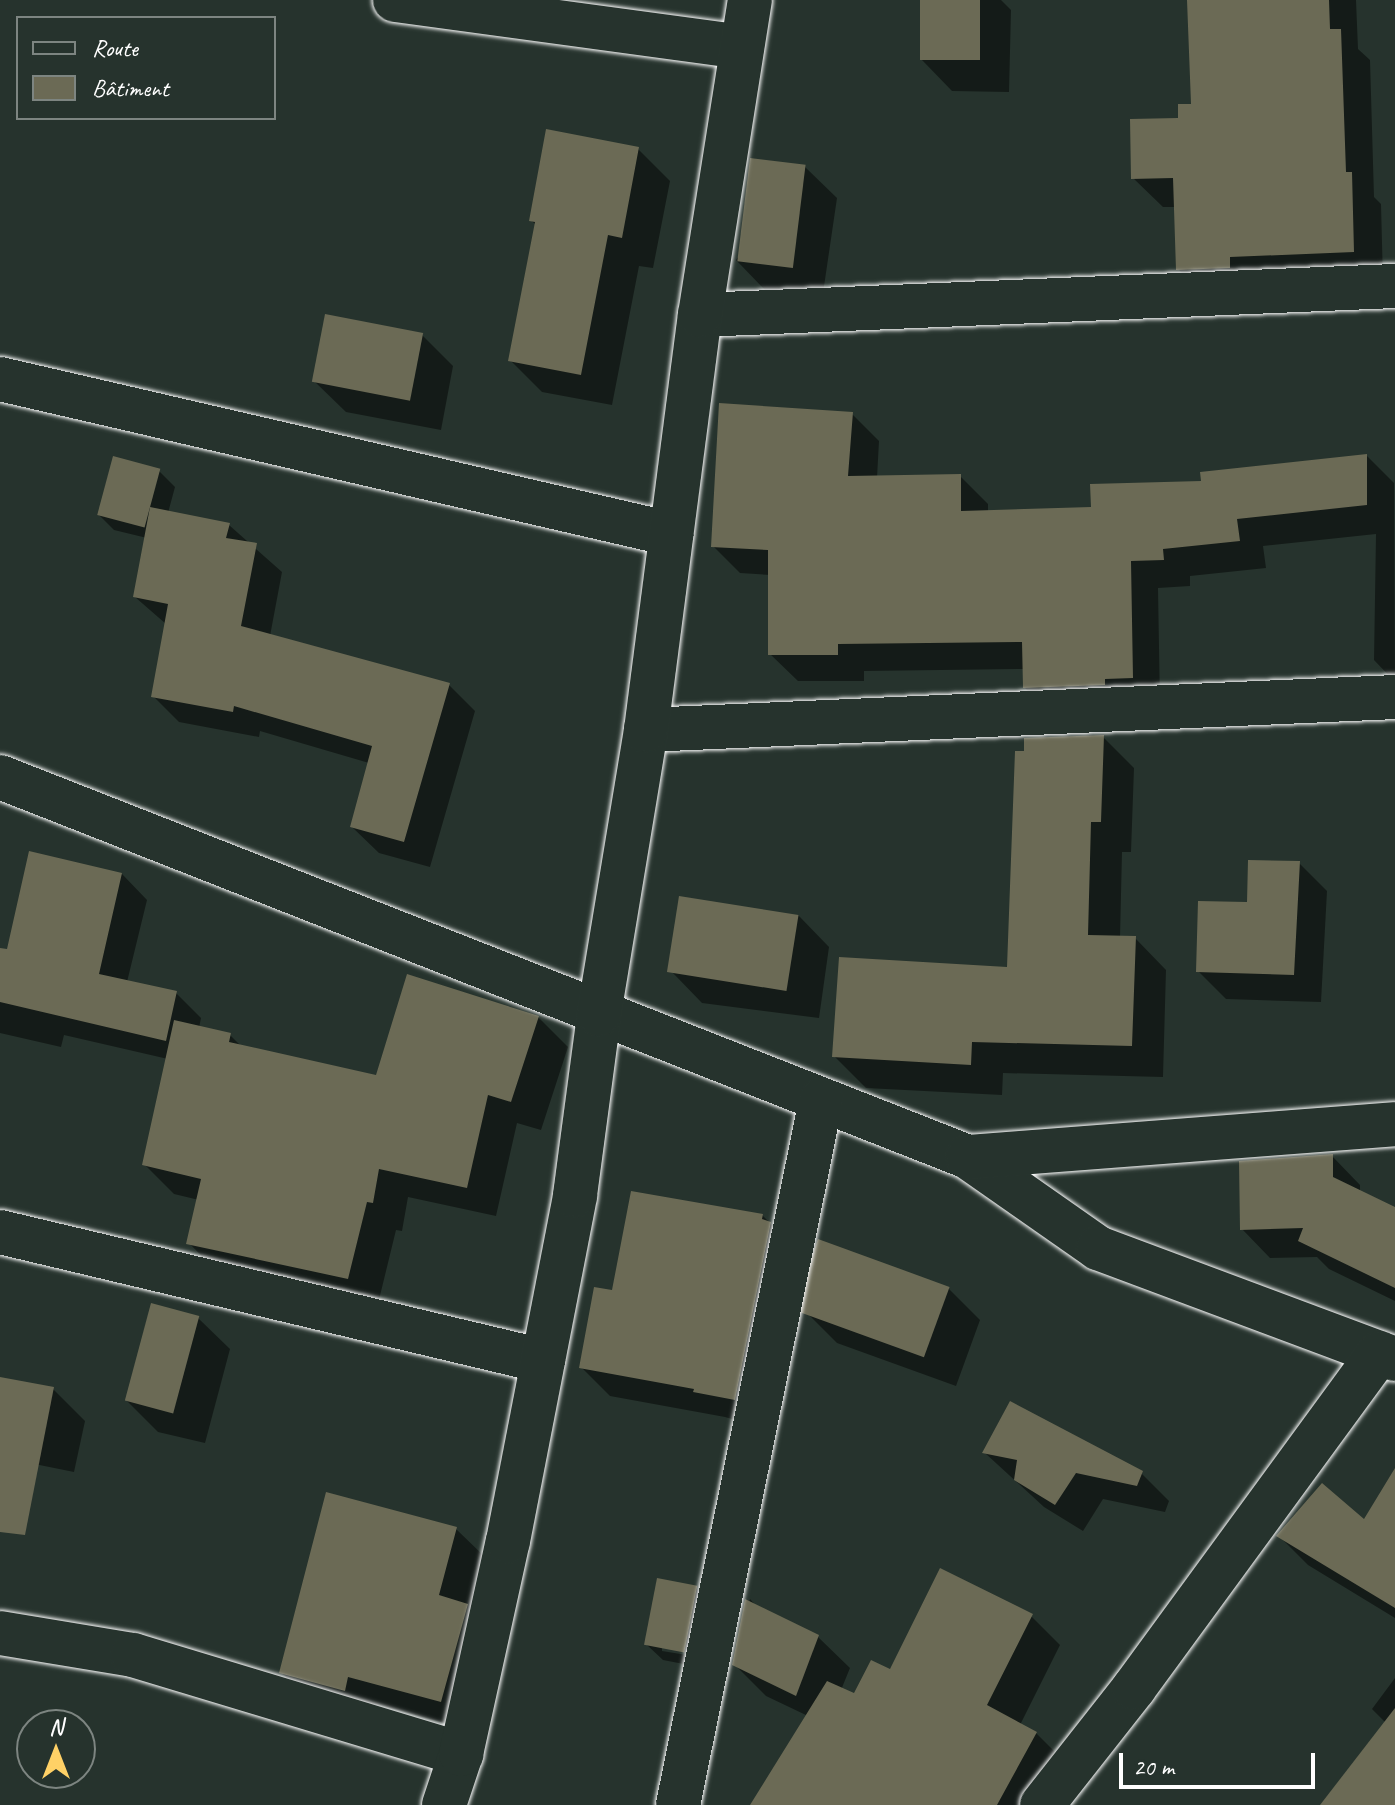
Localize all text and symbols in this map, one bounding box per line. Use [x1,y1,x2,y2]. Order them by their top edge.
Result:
legend [16,16,276,120]
text: Route [92,33,138,63]
text: Bâtiment [92,73,169,103]
north arrow [16,1709,96,1789]
text: N [49,1713,63,1741]
scale bar [1123,1737,1319,1787]
text: 20 m [1133,1752,1174,1782]

